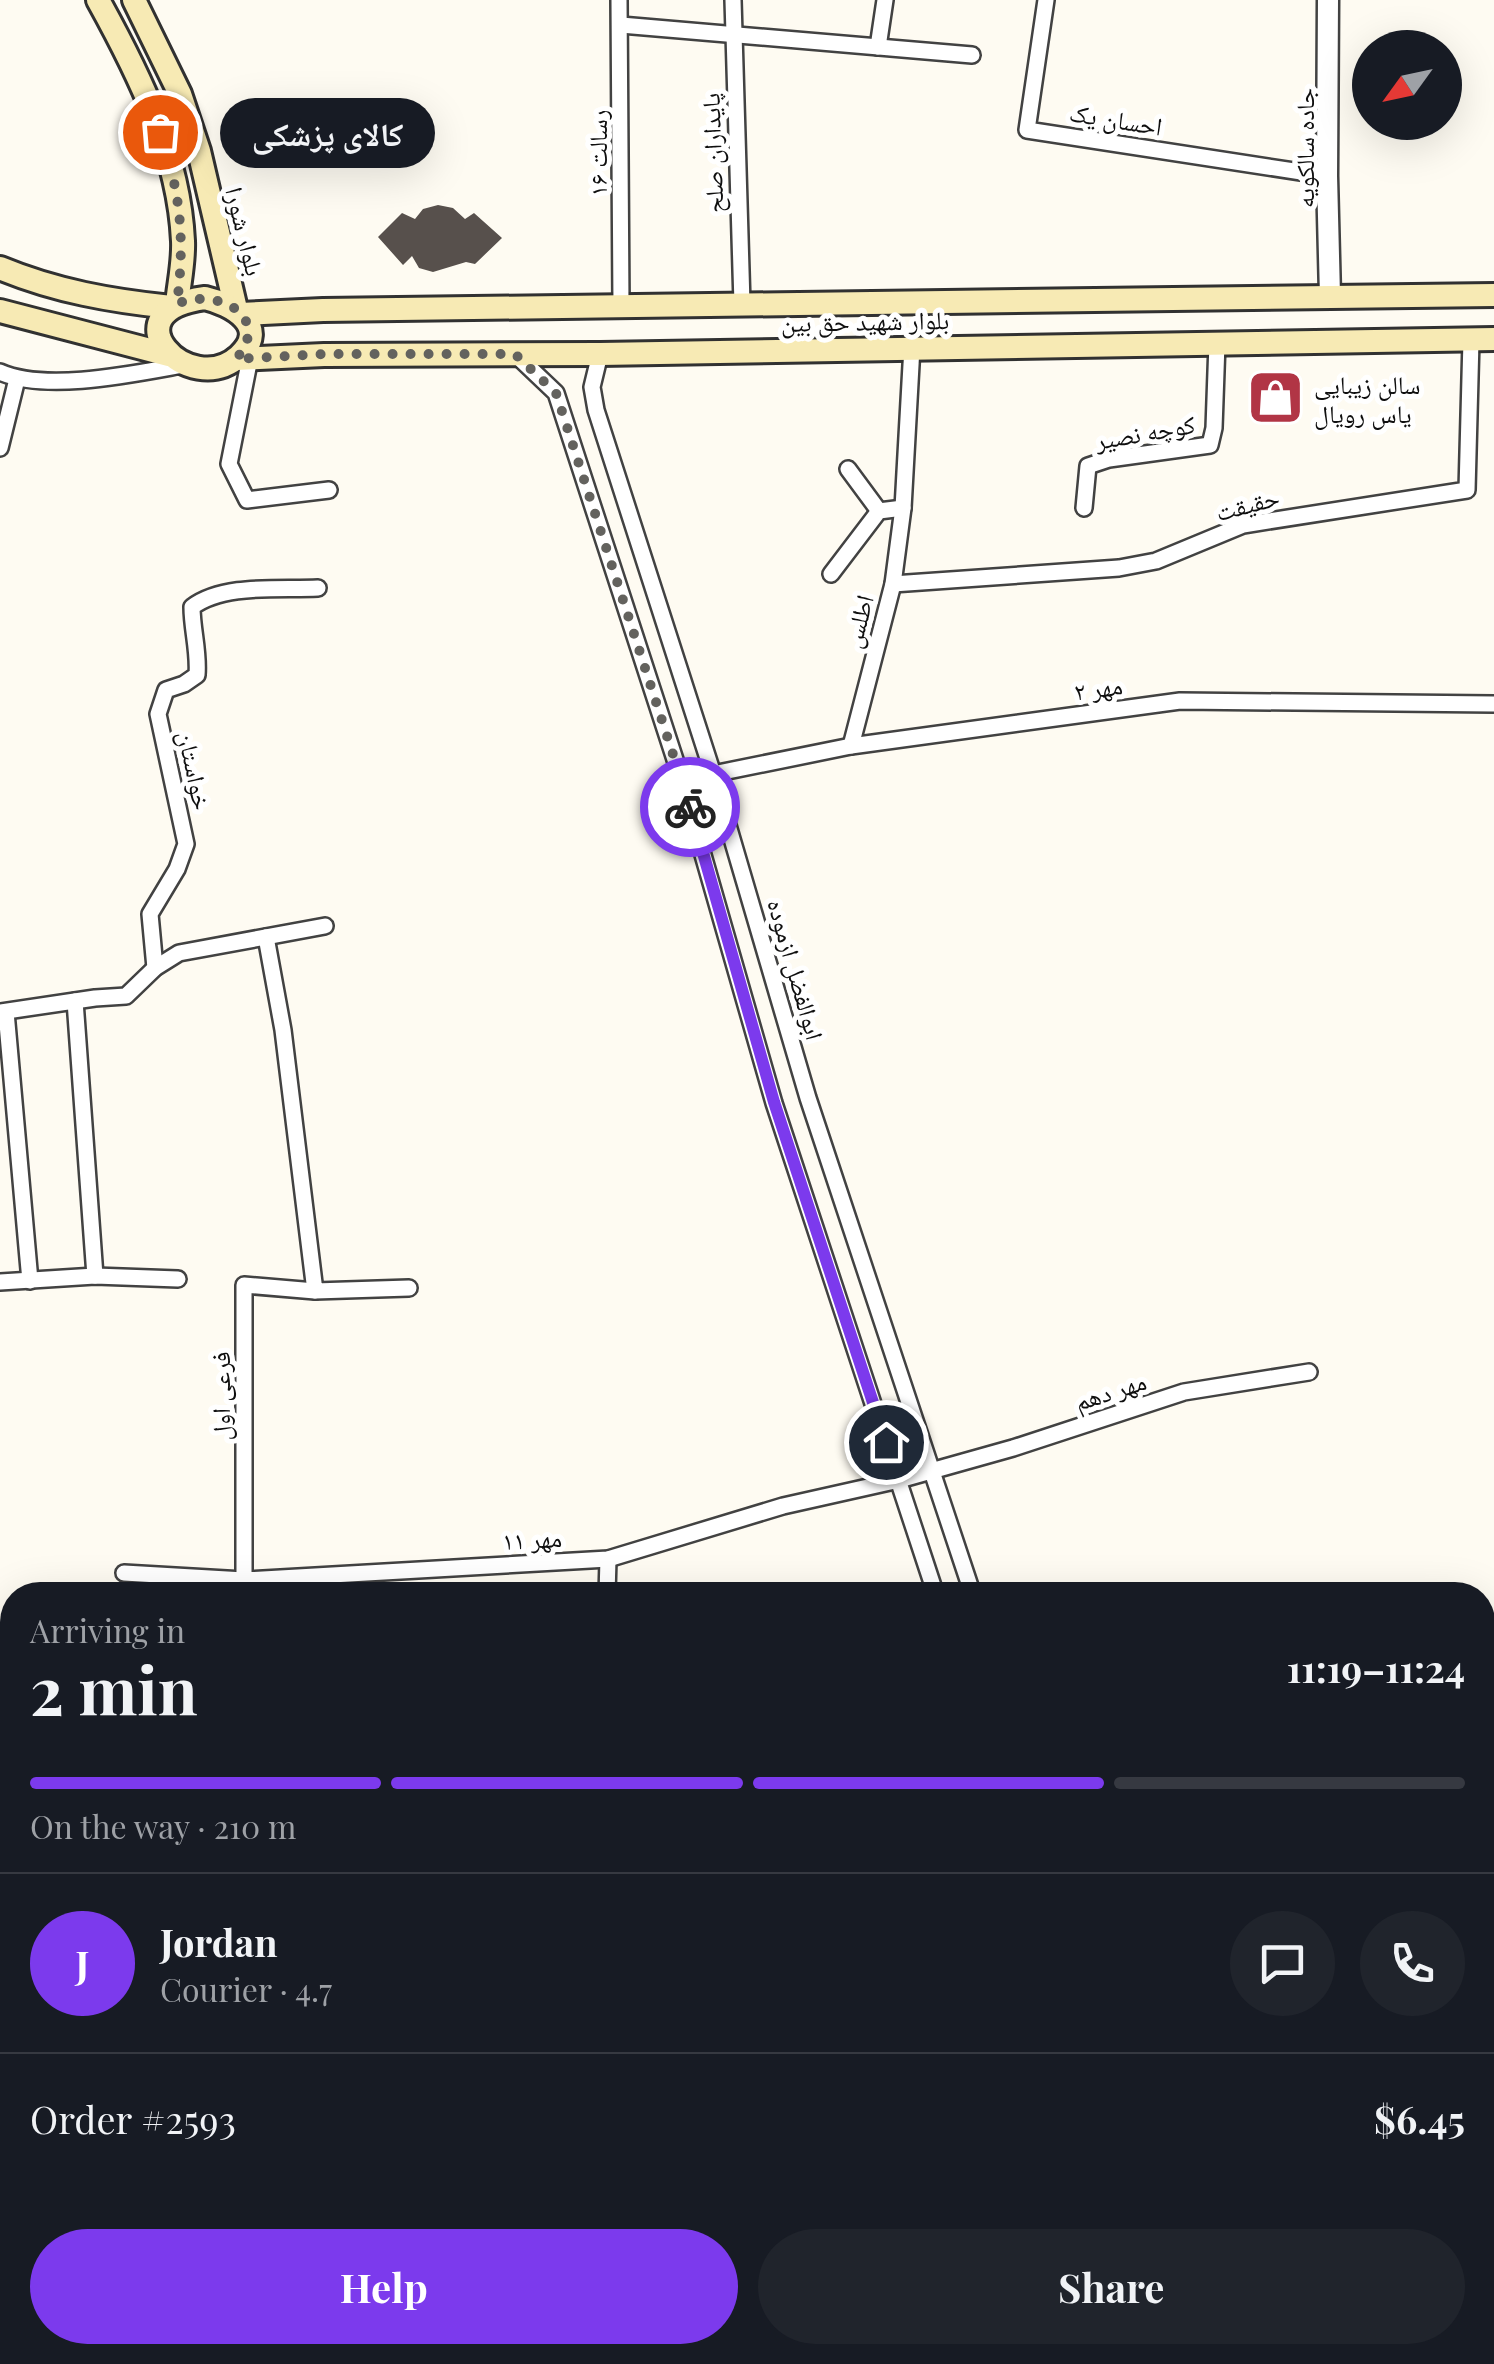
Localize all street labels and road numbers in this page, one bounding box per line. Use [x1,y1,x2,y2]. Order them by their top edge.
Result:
street label: جاده سالکویه [1287,88,1320,208]
street label: پایداران صلح [692,92,731,214]
street label: احسان یک [1067,94,1165,143]
street label: رسالت ۱۶ [580,110,613,196]
street label: بلوار شورا [219,183,273,279]
street label: بلوار شهید حق بین [781,302,949,339]
street label: کوچه نصیر [1091,406,1198,456]
street label: حقیقت [1211,479,1283,527]
street label: اطلس [834,591,881,652]
street label: مهر ۲ [1072,667,1124,707]
street label: خواستان [171,727,220,813]
street label: ابوالفضل ازموده [760,895,833,1044]
street label: فرعی اول [203,1351,237,1441]
street label: مهر دهم [1070,1363,1151,1419]
street label: مهر ۱۱ [501,1520,563,1556]

